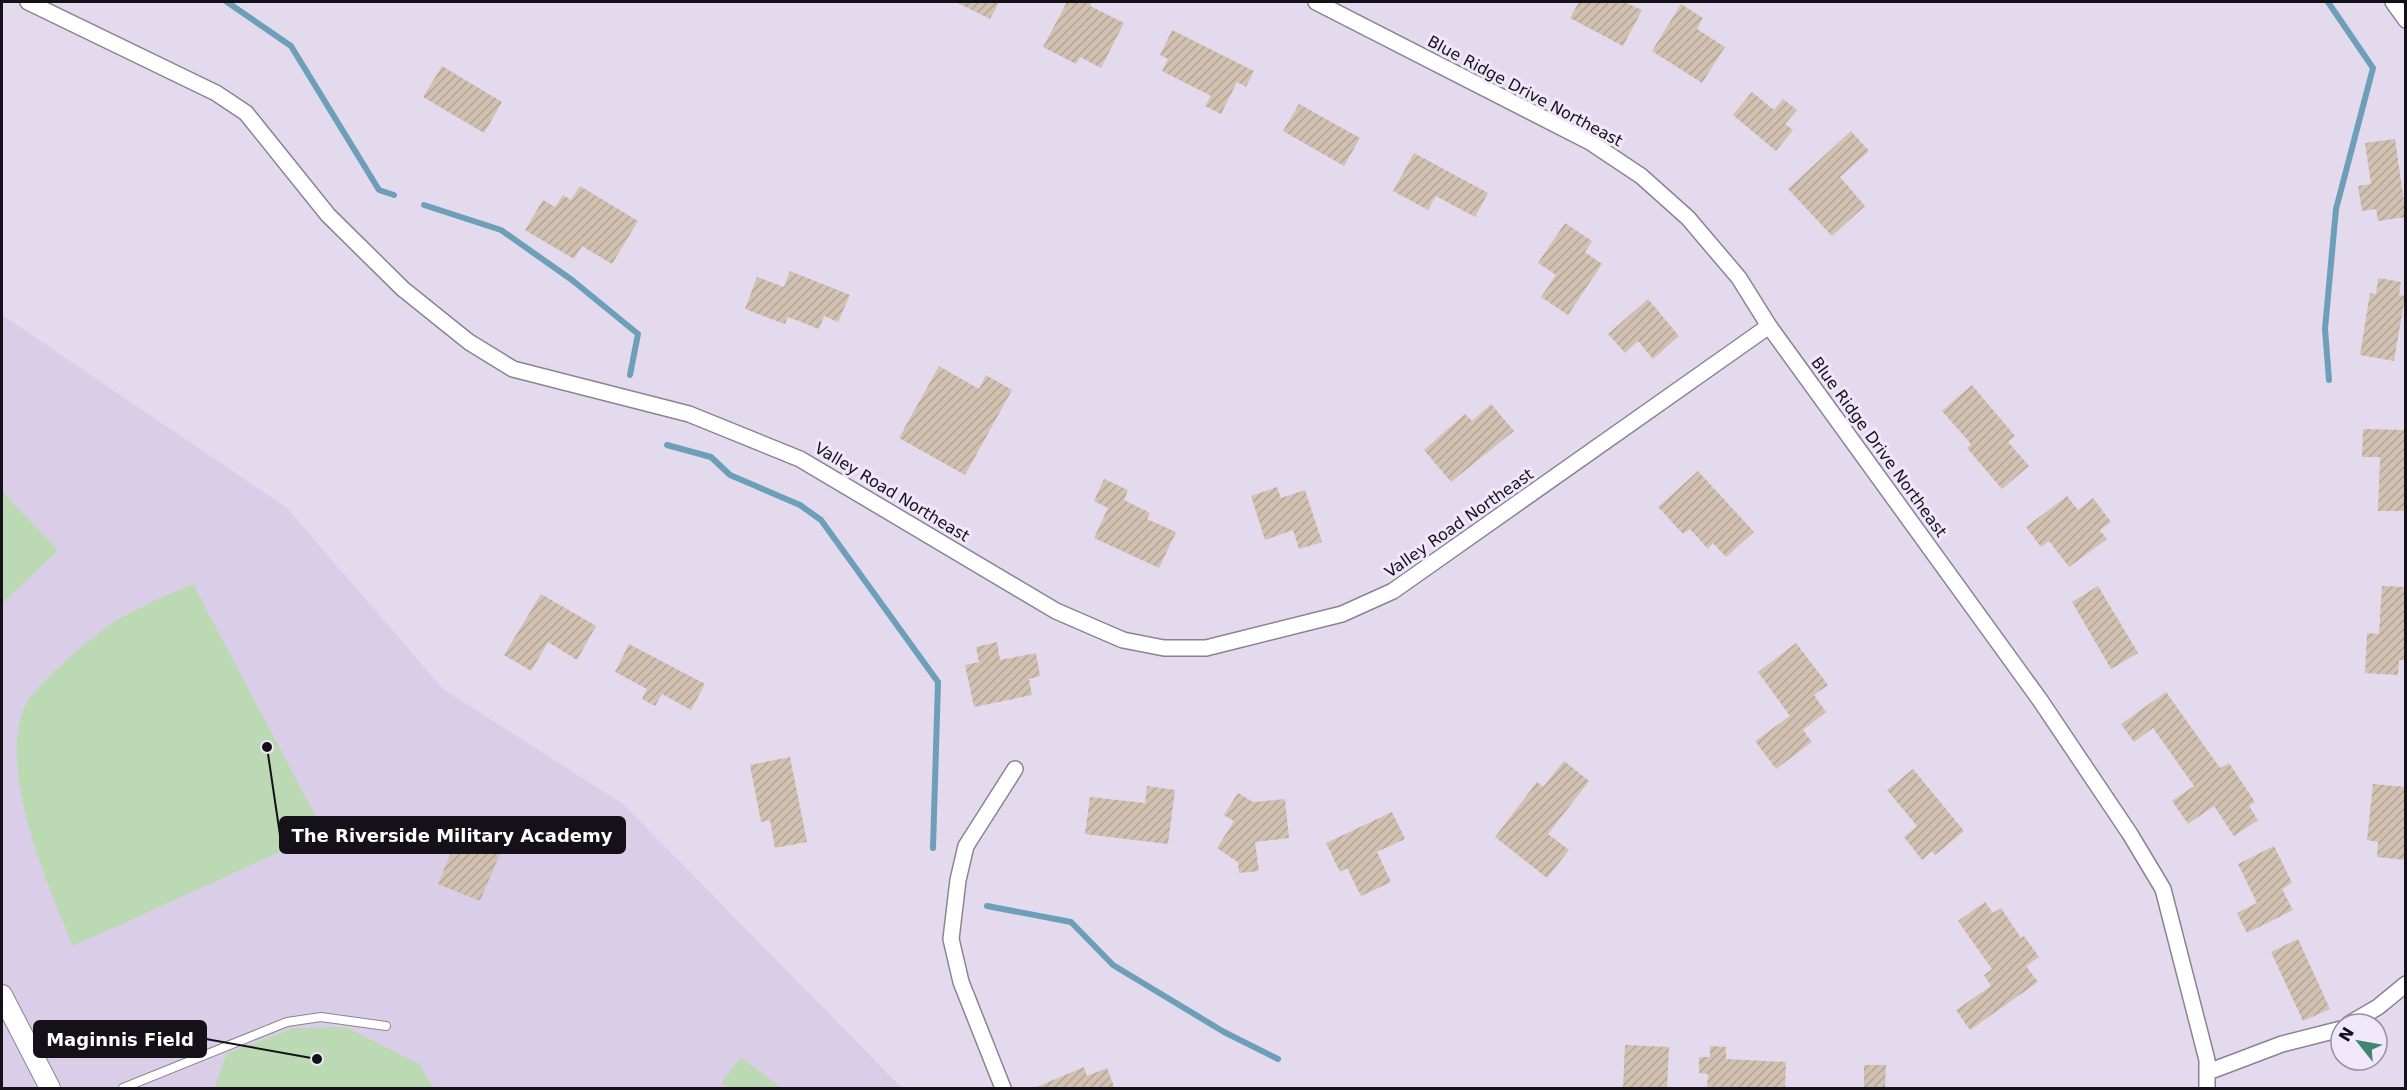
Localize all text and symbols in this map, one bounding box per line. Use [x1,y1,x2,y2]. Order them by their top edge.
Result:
street label: Blue Ridge Drive Northeast [1424,31,1626,151]
street label: Blue Ridge Drive Northeast [1807,353,1951,541]
street label: Valley Road Northeast [811,438,973,546]
street label: Valley Road Northeast [1381,464,1537,582]
callout: The Riverside Military Academy [280,817,625,853]
text: The Riverside Military Academy [291,825,613,846]
north arrow [2329,1012,2389,1072]
callout: Maginnis Field [34,1021,206,1057]
text: N [2335,1024,2358,1045]
text: Maginnis Field [46,1029,194,1050]

